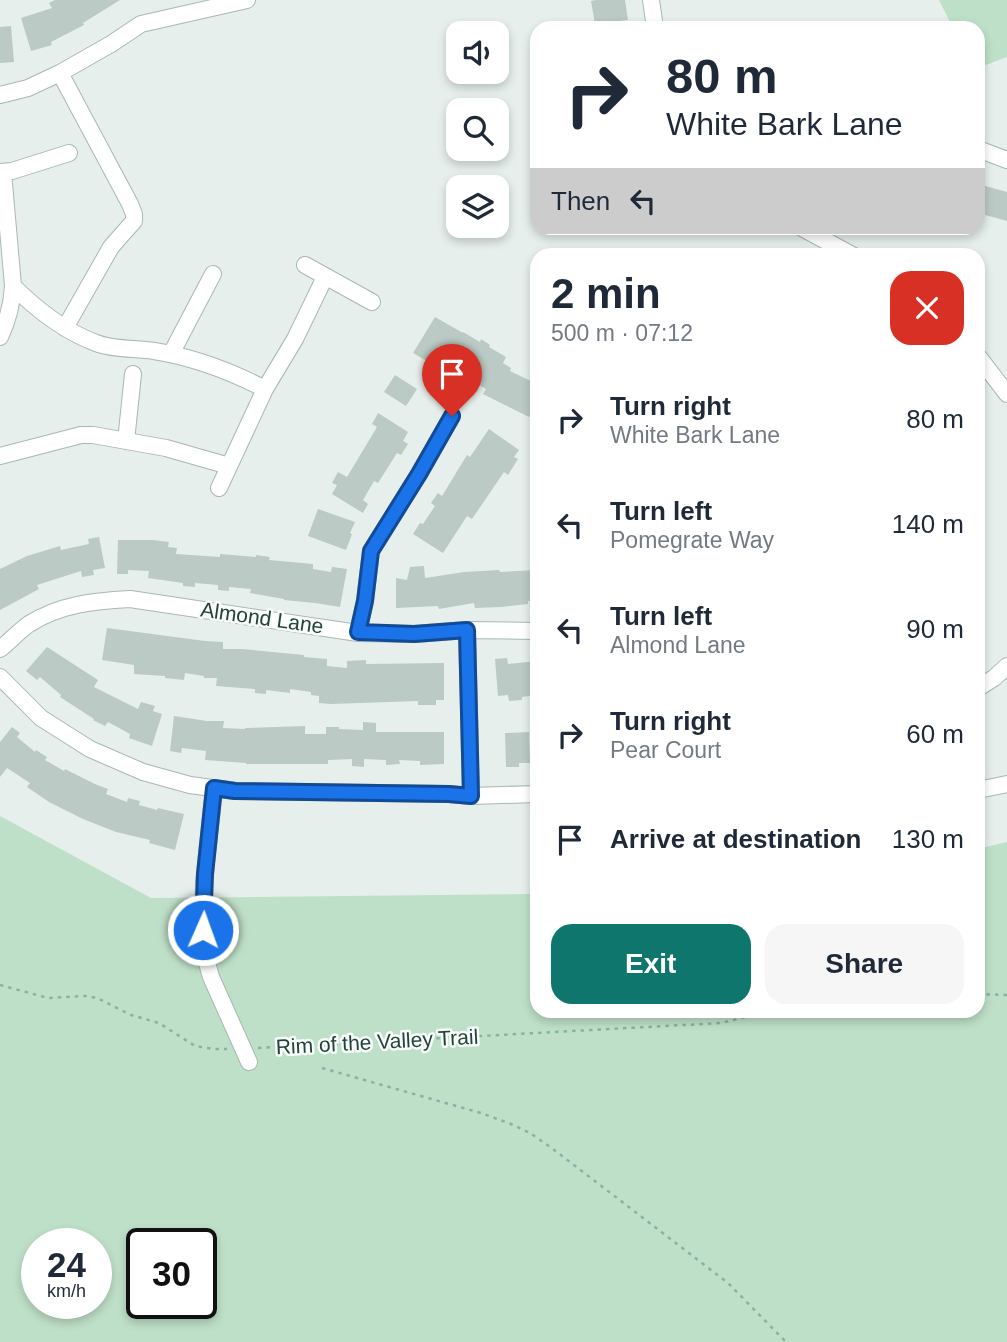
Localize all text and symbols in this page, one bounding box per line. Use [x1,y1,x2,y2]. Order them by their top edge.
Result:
map controls [446,21,509,238]
button: sound [446,21,509,84]
icon: right [551,49,642,140]
text: 80 m [666,49,778,103]
button: search [446,98,509,161]
text: White Bark Lane [666,106,903,142]
button: layers [446,175,509,238]
icon: left [624,182,662,220]
text: Then [551,186,610,216]
text: 2 min [551,270,661,317]
button: close [890,271,964,345]
text: 500 m · 07:12 [551,320,693,346]
pin [422,344,482,416]
icon: arrive [433,355,471,393]
text: Turn right [610,391,731,421]
icon: right [551,401,589,439]
text: 80 m [906,404,964,434]
text: White Bark Lane [610,422,780,448]
text: Turn left [610,496,712,526]
icon: left [551,506,589,544]
text: 140 m [892,509,964,539]
text: Pomegrate Way [610,527,774,553]
street label: Almond Lane [199,598,325,638]
text: Turn left [610,601,712,631]
icon: left [551,611,589,649]
text: 90 m [906,614,964,644]
text: Almond Lane [610,632,746,658]
text: Turn right [610,706,731,736]
icon: right [551,716,589,754]
text: 60 m [906,719,964,749]
text: Pear Court [610,737,721,763]
icon: arrive [551,821,589,859]
text: Arrive at destination [610,824,861,854]
text: 130 m [892,824,964,854]
position arrow [166,893,240,967]
button: Exit [551,924,751,1004]
button: Share [765,924,964,1004]
street label: Rim of the Valley Trail [275,1025,479,1058]
speed limit sign: 30 [126,1228,217,1319]
text: 24 [47,1245,86,1284]
text: km/h [47,1281,86,1301]

